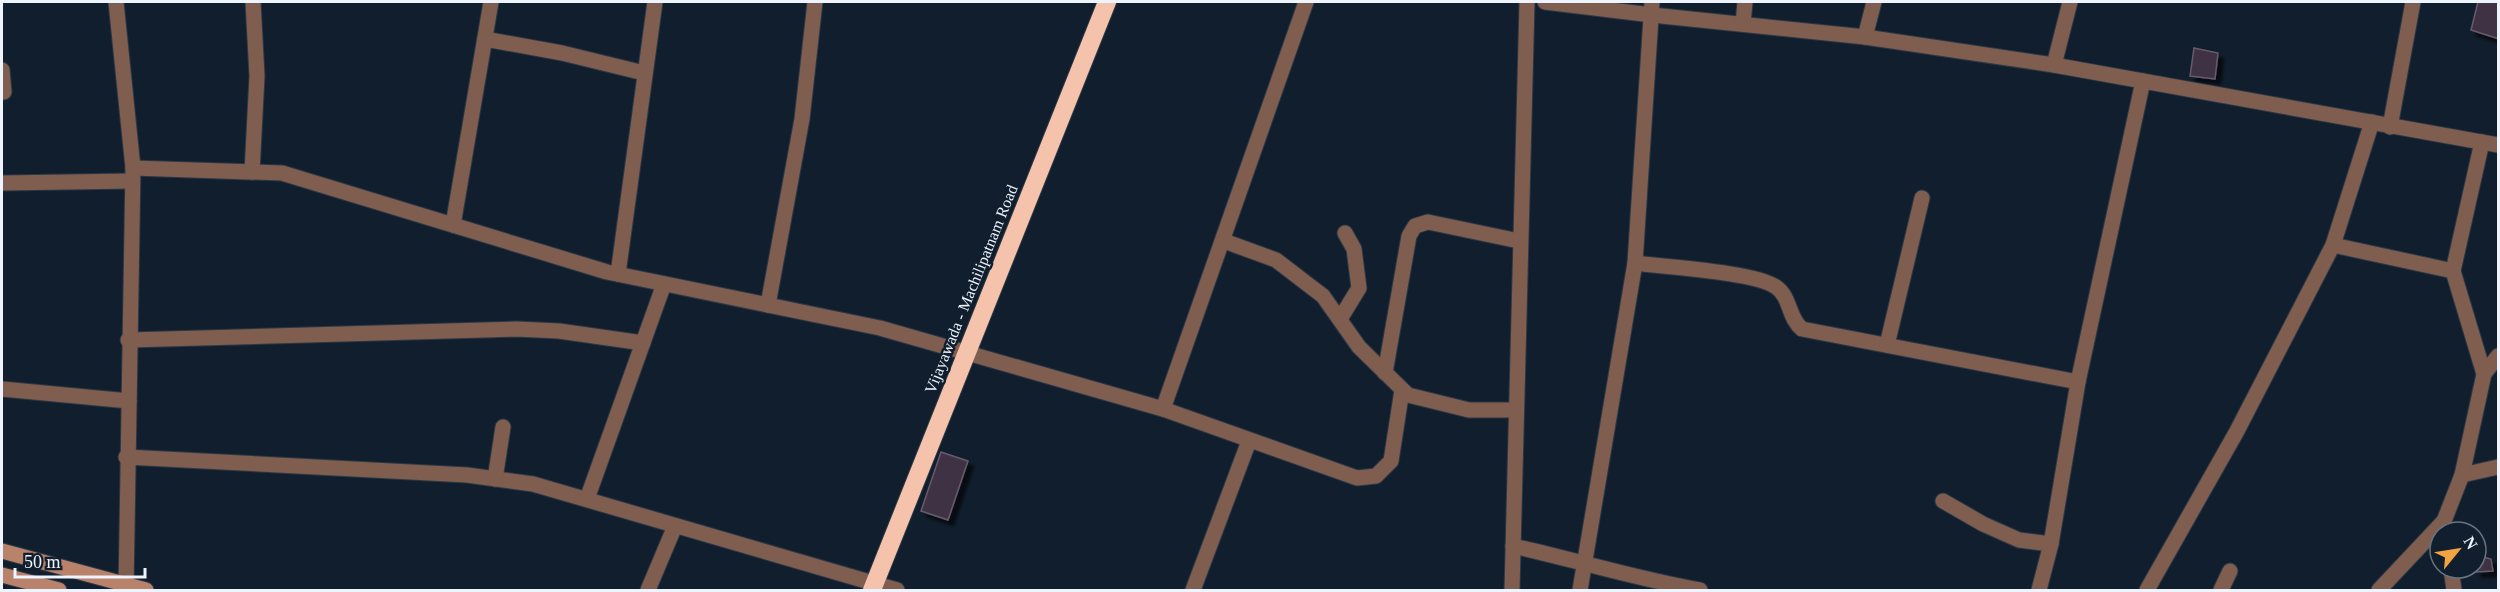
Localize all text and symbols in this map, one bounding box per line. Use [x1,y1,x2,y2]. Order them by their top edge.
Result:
street label: Vijayawada - Machilipatnam Road [921,182,1022,396]
north arrow [2428,520,2488,580]
text: N [2460,533,2481,552]
scale bar [15,541,146,579]
text: 50 m [24,552,61,572]

